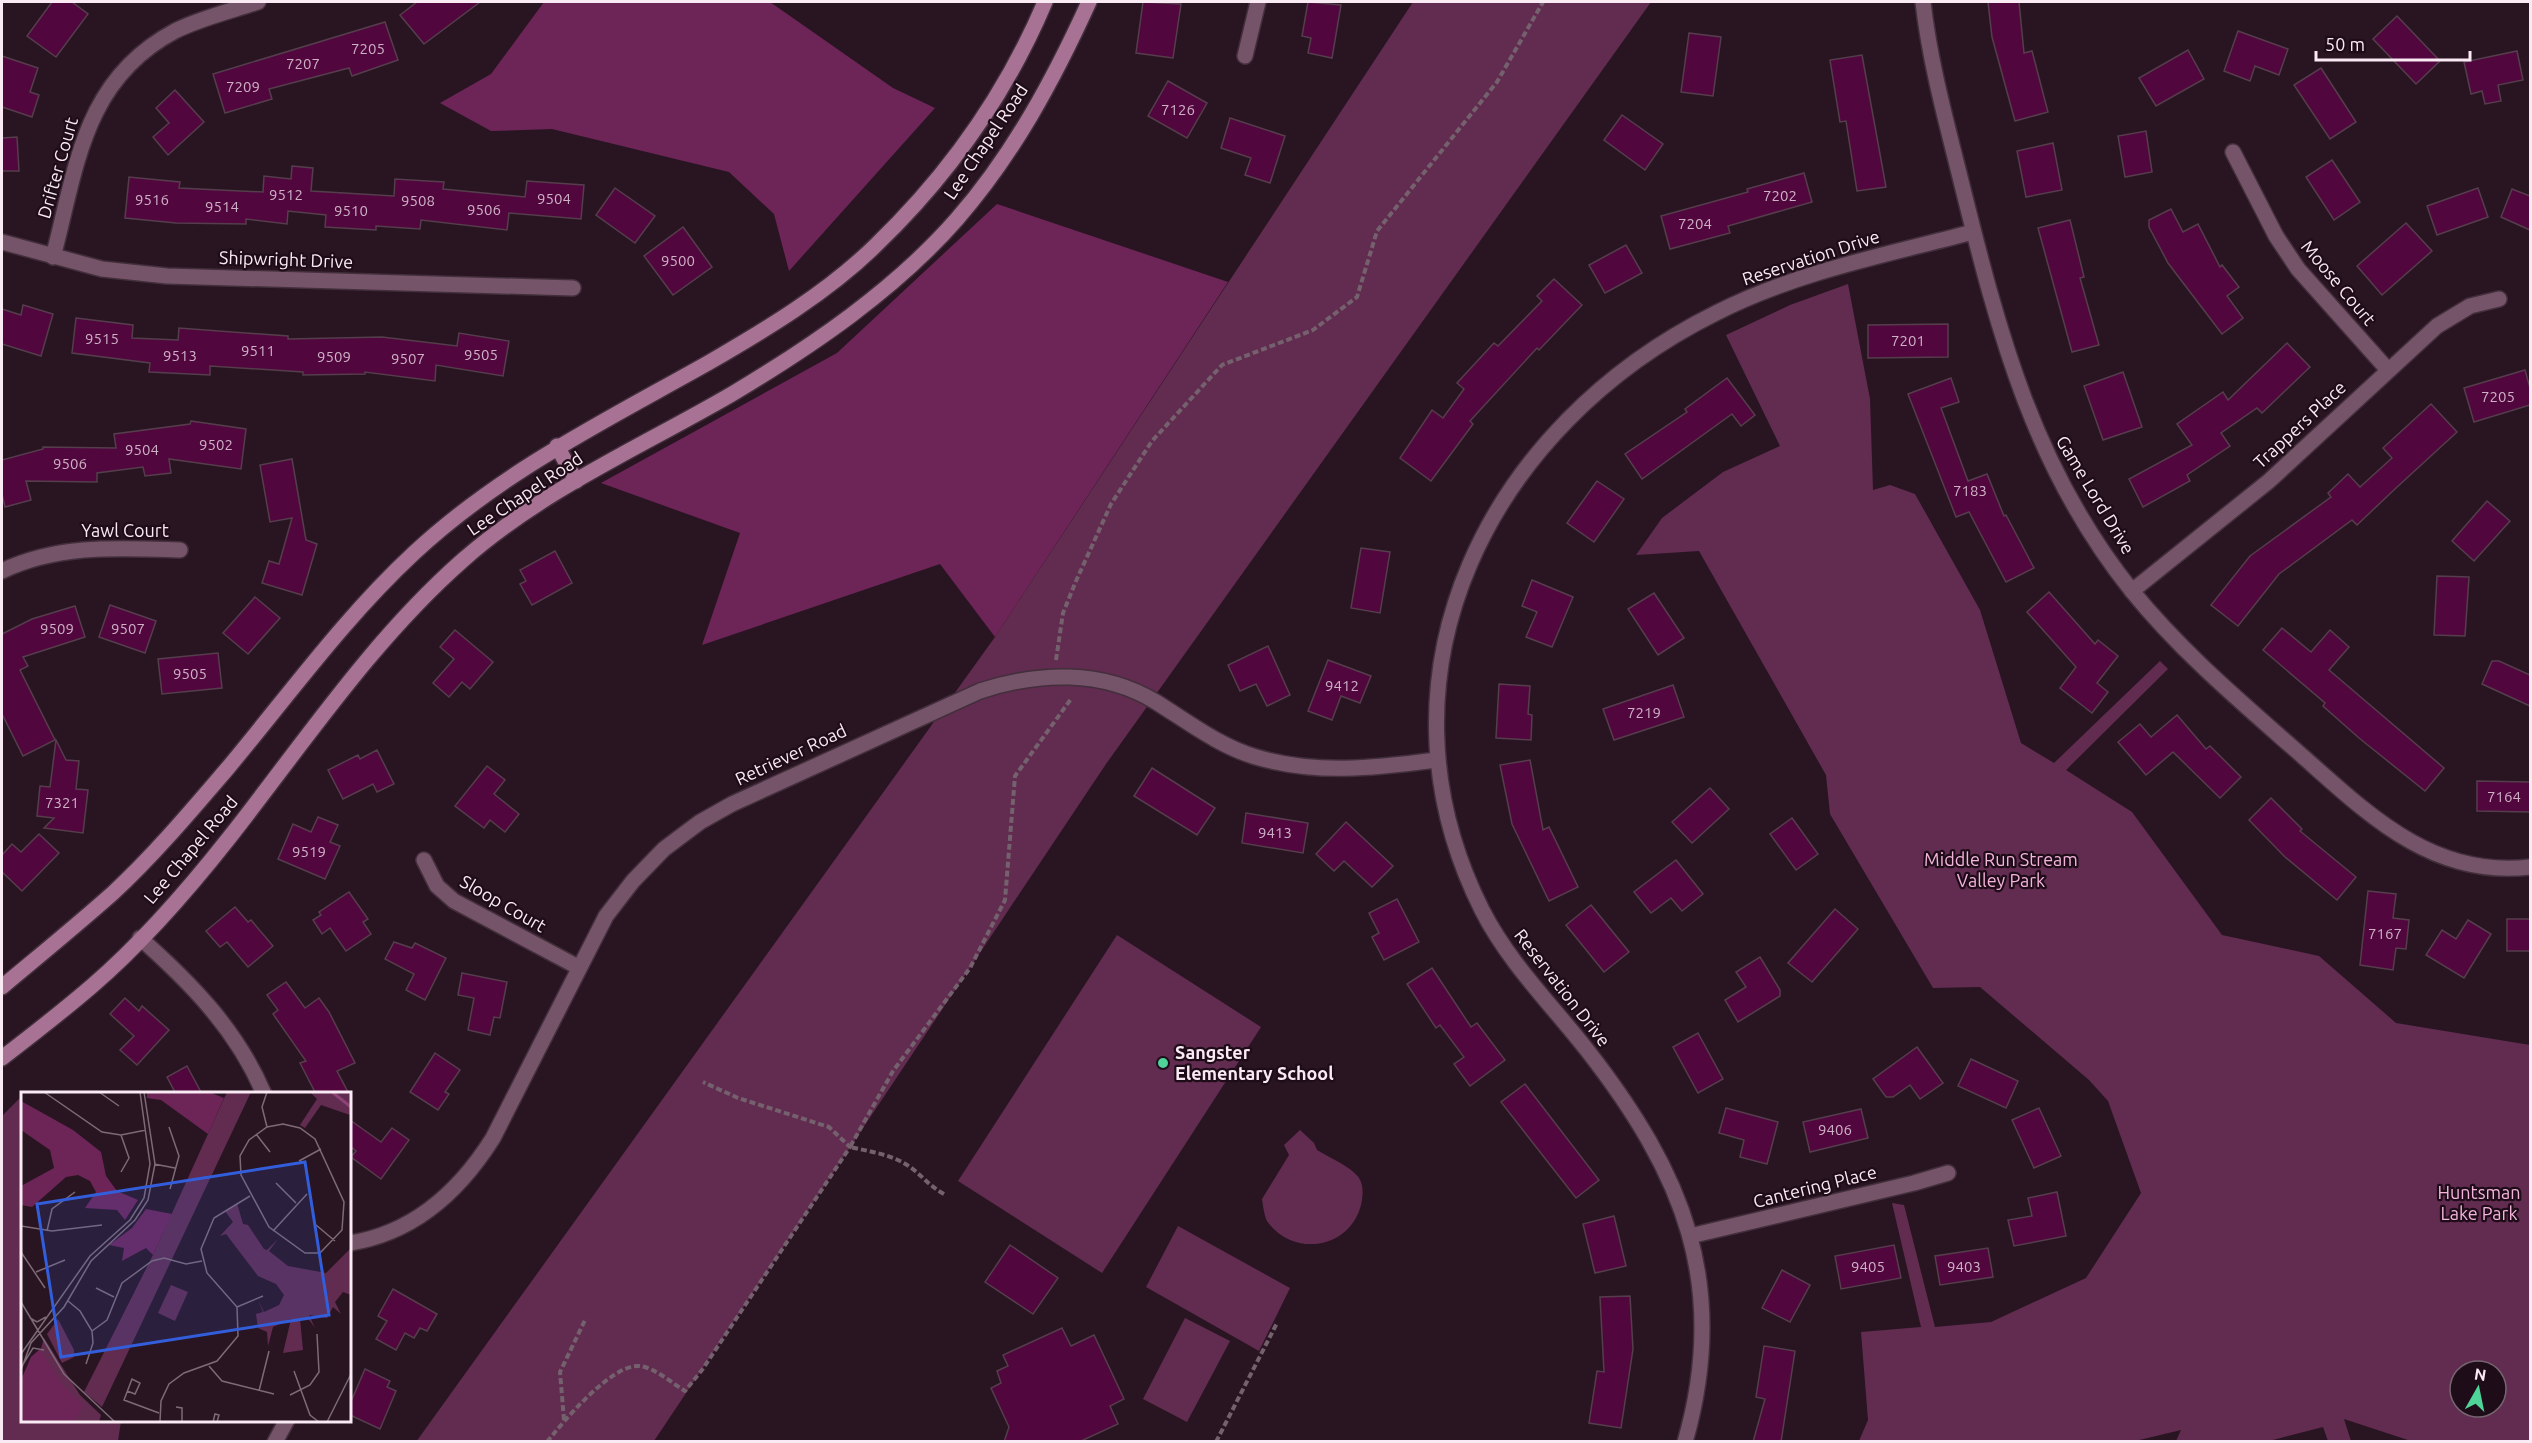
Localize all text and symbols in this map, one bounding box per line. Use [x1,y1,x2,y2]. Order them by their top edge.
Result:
scale bar [2316,24,2470,62]
text: 50 m [2325,34,2365,54]
house number: 7205 [351,40,385,57]
house number: 7207 [286,55,320,72]
house number: 7209 [226,78,260,95]
street label: Lee Chapel Road [939,80,1031,203]
house number: 7126 [1161,101,1195,118]
street label: Drifter Court [33,115,81,221]
house number: 9512 [269,186,303,203]
house number: 7202 [1763,187,1797,204]
house number: 9504 [537,190,571,207]
house number: 9516 [135,191,169,208]
house number: 9508 [401,192,435,209]
house number: 9514 [205,198,239,215]
house number: 9506 [467,201,501,218]
house number: 9510 [334,202,368,219]
house number: 7204 [1678,215,1712,232]
street label: Reservation Drive [1740,225,1882,289]
street label: Moose Court [2298,236,2380,329]
street label: Shipwright Drive [219,247,353,271]
house number: 9500 [661,252,695,269]
house number: 9515 [85,330,119,347]
house number: 7201 [1891,332,1925,349]
house number: 9511 [241,342,275,359]
house number: 9505 [464,346,498,363]
house number: 9513 [163,347,197,364]
house number: 9509 [317,348,351,365]
house number: 9507 [391,350,425,367]
street label: Trappers Place [2249,377,2349,472]
house number: 7205 [2481,388,2515,405]
street label: Game Lord Drive [2053,432,2139,557]
house number: 9502 [199,436,233,453]
house number: 9504 [125,441,159,458]
street label: Lee Chapel Road [463,447,586,539]
house number: 9506 [53,455,87,472]
house number: 7183 [1953,482,1987,499]
street label: Yawl Court [81,520,169,540]
house number: 9509 [40,620,74,637]
house number: 9507 [111,620,145,637]
house number: 9505 [173,665,207,682]
house number: 9412 [1325,677,1359,694]
house number: 7219 [1627,704,1661,721]
street label: Retriever Road [732,720,849,789]
house number: 7164 [2487,788,2521,805]
street label: Lee Chapel Road [139,791,241,907]
house number: 7321 [45,794,79,811]
house number: 9413 [1258,824,1292,841]
house number: 9519 [292,843,326,860]
park label: Middle Run Stream Valley Park [1924,849,2078,890]
street label: Sloop Court [457,871,550,936]
street label: Reservation Drive [1511,925,1615,1050]
house number: 7167 [2368,925,2402,942]
place label: Sangster Elementary School [1175,1042,1334,1083]
marker: Sangster Elementary School [1156,1056,1170,1070]
inset map [21,1092,351,1422]
house number: 9406 [1818,1121,1852,1138]
street label: Cantering Place [1751,1161,1879,1211]
park label: Huntsman Lake Park [2437,1182,2521,1223]
house number: 9405 [1851,1258,1885,1275]
house number: 9403 [1947,1258,1981,1275]
north arrow [2448,1359,2508,1419]
text: N [2473,1364,2488,1384]

